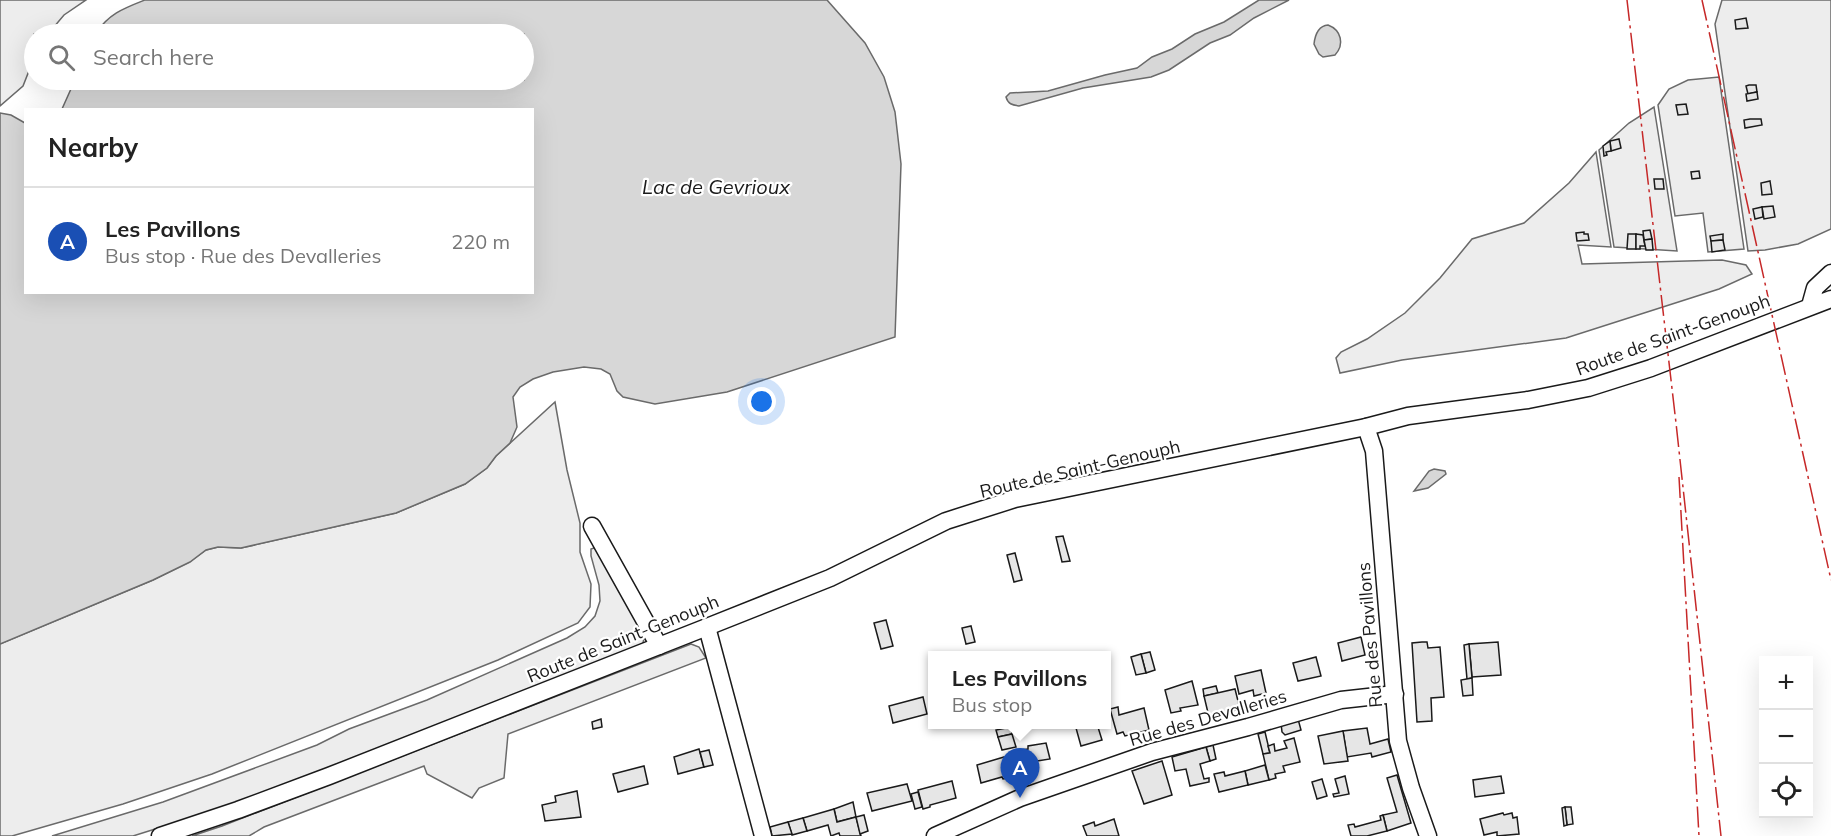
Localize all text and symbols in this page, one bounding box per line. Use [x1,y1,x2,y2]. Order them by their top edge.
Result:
search box [24,24,534,90]
icon: search [45,41,78,74]
text: Search here [93,43,214,71]
text: Nearby [48,131,138,164]
water label: Lac de Gevrioux [642,174,791,199]
text: Les Pavillons [105,215,241,243]
text: A [60,229,75,254]
text: 220 m [451,229,510,254]
text: Bus stop · Rue des Devalleries [105,243,381,268]
street label: Route de Saint-Genouph [1573,289,1773,380]
your location [747,387,776,416]
street label: Route de Saint-Genouph [977,434,1182,503]
street label: Rue des Pavillons [1352,561,1387,709]
street label: Route de Saint-Genouph [523,589,722,688]
popup [928,651,1111,729]
map controls [1759,656,1813,818]
button: + [1759,656,1813,710]
text: Les Pavillons [952,664,1087,692]
street label: Rue des Devalleries [1126,684,1289,751]
text: Bus stop [952,692,1032,717]
button: − [1759,710,1813,764]
pin: A [1000,748,1040,798]
button: locate [1759,764,1813,818]

